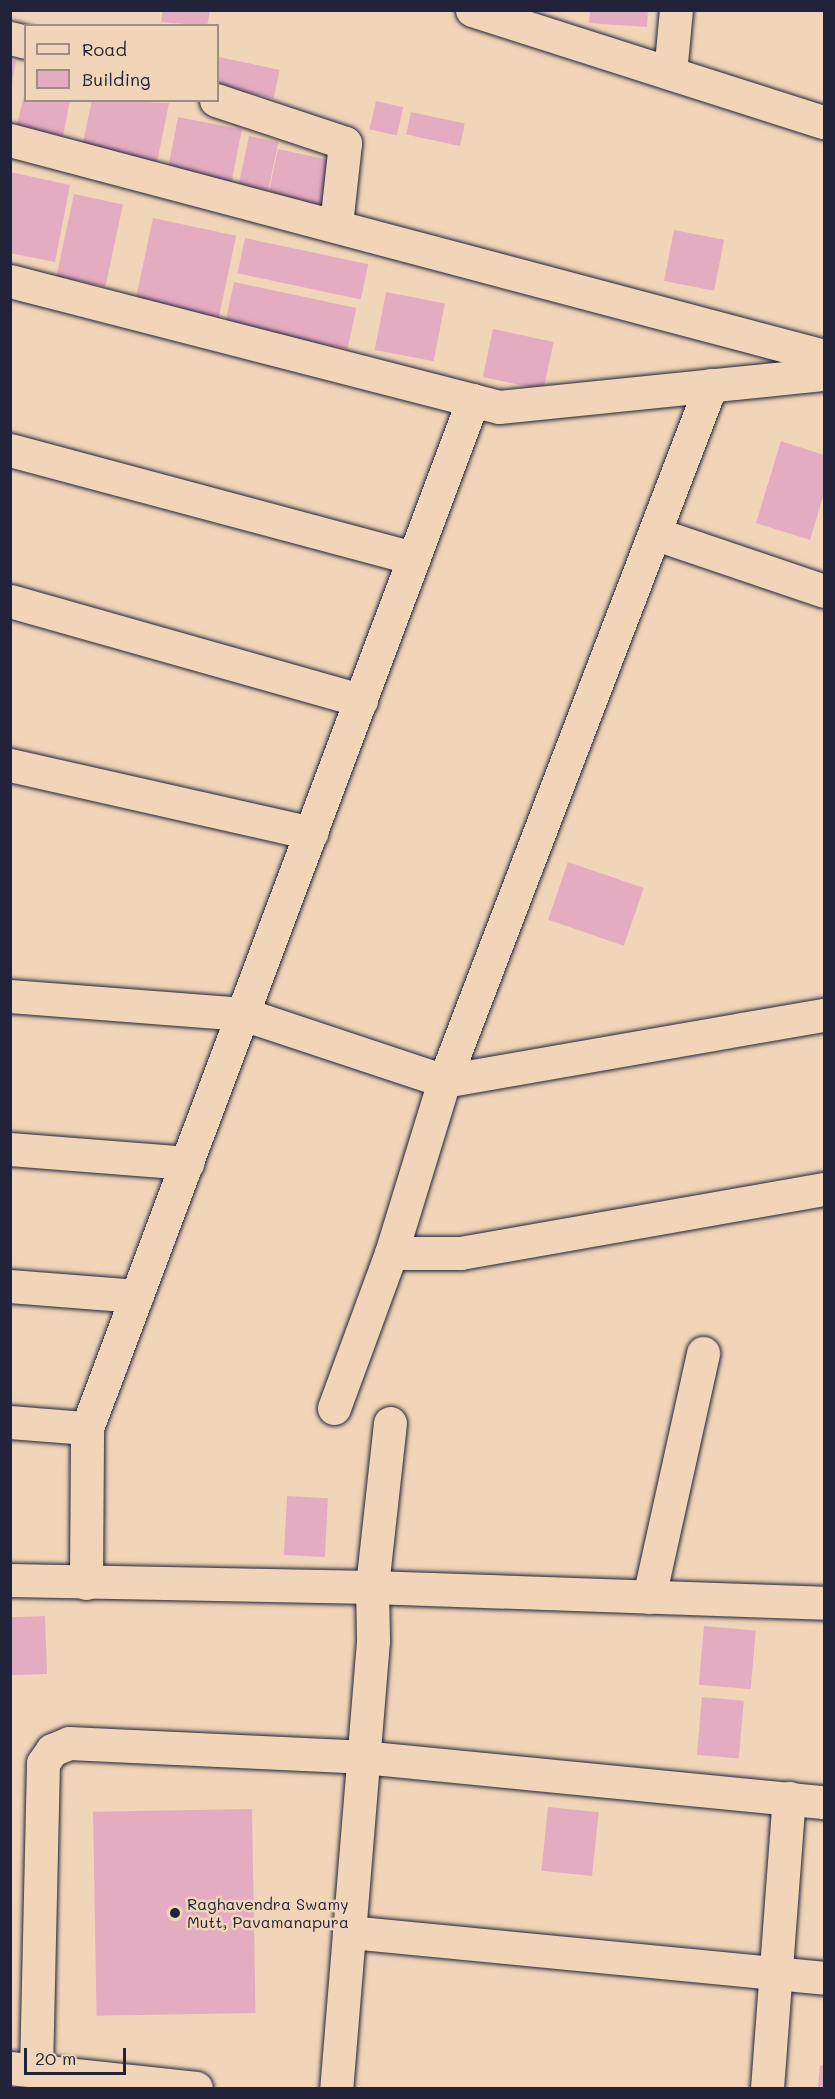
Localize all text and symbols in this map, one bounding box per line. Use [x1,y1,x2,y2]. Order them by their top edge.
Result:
legend [24,24,219,102]
text: Road [82,37,127,61]
text: Building [82,67,150,91]
place label: Raghavendra Swamy Mutt, Pavamanapura [187,1894,349,1932]
marker: Raghavendra Swamy Mutt, Pavamanapura [168,1906,182,1920]
scale bar [27,2036,129,2074]
text: 20 m [35,2046,76,2070]

